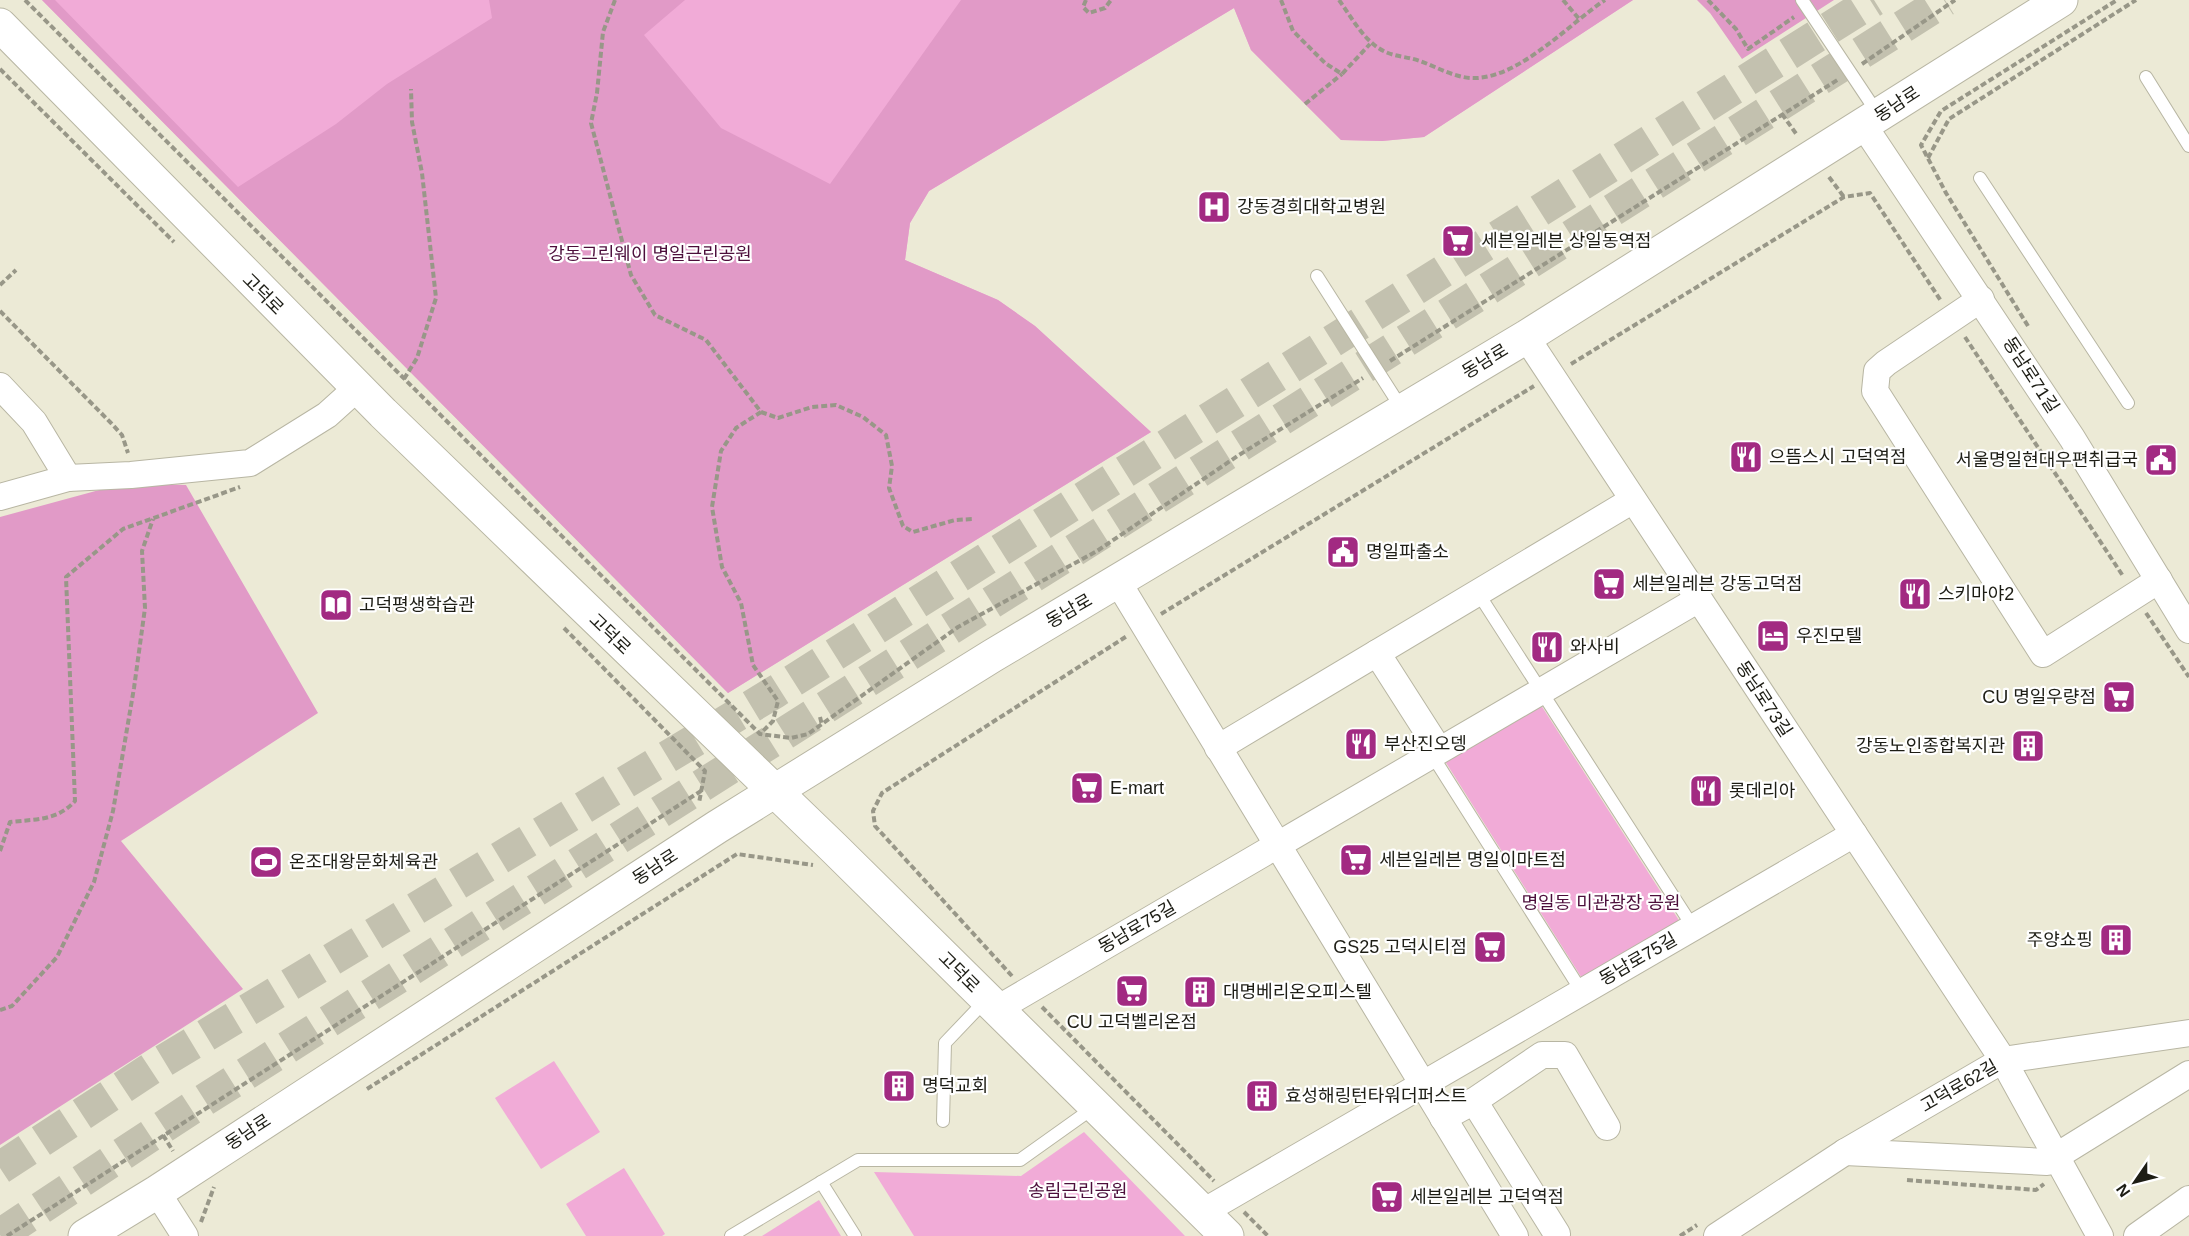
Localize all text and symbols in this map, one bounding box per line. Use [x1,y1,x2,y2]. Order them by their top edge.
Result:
street label: 동남로 [1871,82,1923,126]
hospital icon: 강동경희대학교병원 [1196,189,1232,225]
place label: 강동경희대학교병원 [1237,197,1386,217]
supermarket icon: 세븐일레븐 상일동역점 [1440,223,1476,259]
place label: 세븐일레븐 상일동역점 [1481,231,1652,251]
park label: 강동그린웨이 명일근린공원 [548,244,752,264]
street label: 고덕로 [238,269,288,319]
street label: 동남로71길 [1999,333,2063,417]
street label: 동남로 [1459,340,1511,382]
restaurant icon: 으뜸스시 고덕역점 [1728,439,1764,475]
public building icon: 서울명일현대우편취급국 [2143,442,2179,478]
place label: 으뜸스시 고덕역점 [1769,447,1906,467]
place label: 서울명일현대우편취급국 [1956,450,2138,470]
public building icon: 명일파출소 [1325,534,1361,570]
place label: 명일파출소 [1366,542,1449,562]
supermarket icon: 세븐일레븐 강동고덕점 [1591,566,1627,602]
place label: 세븐일레븐 강동고덕점 [1632,574,1803,594]
restaurant icon: 스키마야2 [1897,576,1933,612]
place label: 스키마야2 [1938,584,2014,604]
library icon: 고덕평생학습관 [318,587,354,623]
street label: 동남로 [1042,590,1096,632]
place label: 고덕평생학습관 [359,595,475,615]
street label: 고덕로 [585,610,635,658]
hotel icon: 우진모텔 [1755,618,1791,654]
place label: 우진모텔 [1796,626,1862,646]
restaurant icon: 와사비 [1529,629,1565,665]
place label: 와사비 [1570,637,1620,657]
street label: 동남로73길 [1732,657,1796,741]
supermarket icon: CU 명일우량점 [2101,679,2137,715]
place label: CU 명일우량점 [1982,687,2096,707]
restaurant icon: 부산진오뎅 [1343,726,1379,762]
building icon: 강동노인종합복지관 [2010,728,2046,764]
place label: 부산진오뎅 [1384,734,1467,754]
place label: 강동노인종합복지관 [1856,736,2005,756]
supermarket icon: E-mart [1069,770,1105,806]
restaurant icon: 롯데리아 [1688,773,1724,809]
place label: E-mart [1110,778,1164,798]
place label: 롯데리아 [1729,781,1796,801]
supermarket icon: 세븐일레븐 명일이마트점 [1338,842,1374,878]
sports icon: 온조대왕문화체육관 [248,844,284,880]
street label: 동남로 [629,845,681,889]
place label: 세븐일레븐 명일이마트점 [1379,850,1566,870]
place label: 온조대왕문화체육관 [289,852,438,872]
park label: 명일동 미관광장 공원 [1521,893,1681,913]
street label: 동남로75길 [1095,897,1179,957]
building icon: 주양쇼핑 [2098,922,2134,958]
supermarket icon: GS25 고덕시티점 [1472,929,1508,965]
street label: 동남로75길 [1596,929,1680,989]
place label: 주양쇼핑 [2027,930,2093,950]
place label: GS25 고덕시티점 [1333,937,1467,957]
street label: 고덕로 [934,947,984,997]
supermarket icon: CU 고덕벨리온점 [1114,973,1150,1009]
building icon: 대명베리온오피스텔 [1182,974,1218,1010]
place label: 대명베리온오피스텔 [1223,982,1372,1002]
place label: CU 고덕벨리온점 [1067,1012,1197,1032]
street label: 고덕로62길 [1917,1056,2001,1116]
building icon: 명덕교회 [881,1068,917,1104]
place label: 명덕교회 [922,1076,988,1096]
building icon: 효성해링턴타워더퍼스트 [1244,1078,1280,1114]
place label: 효성해링턴타워더퍼스트 [1285,1086,1467,1106]
street label: 동남로 [222,1110,274,1154]
north arrow [2105,1152,2165,1212]
supermarket icon: 세븐일레븐 고덕역점 [1369,1179,1405,1215]
park label: 송림근린공원 [1028,1181,1128,1201]
text: N [2113,1181,2133,1200]
place label: 세븐일레븐 고덕역점 [1410,1187,1564,1207]

